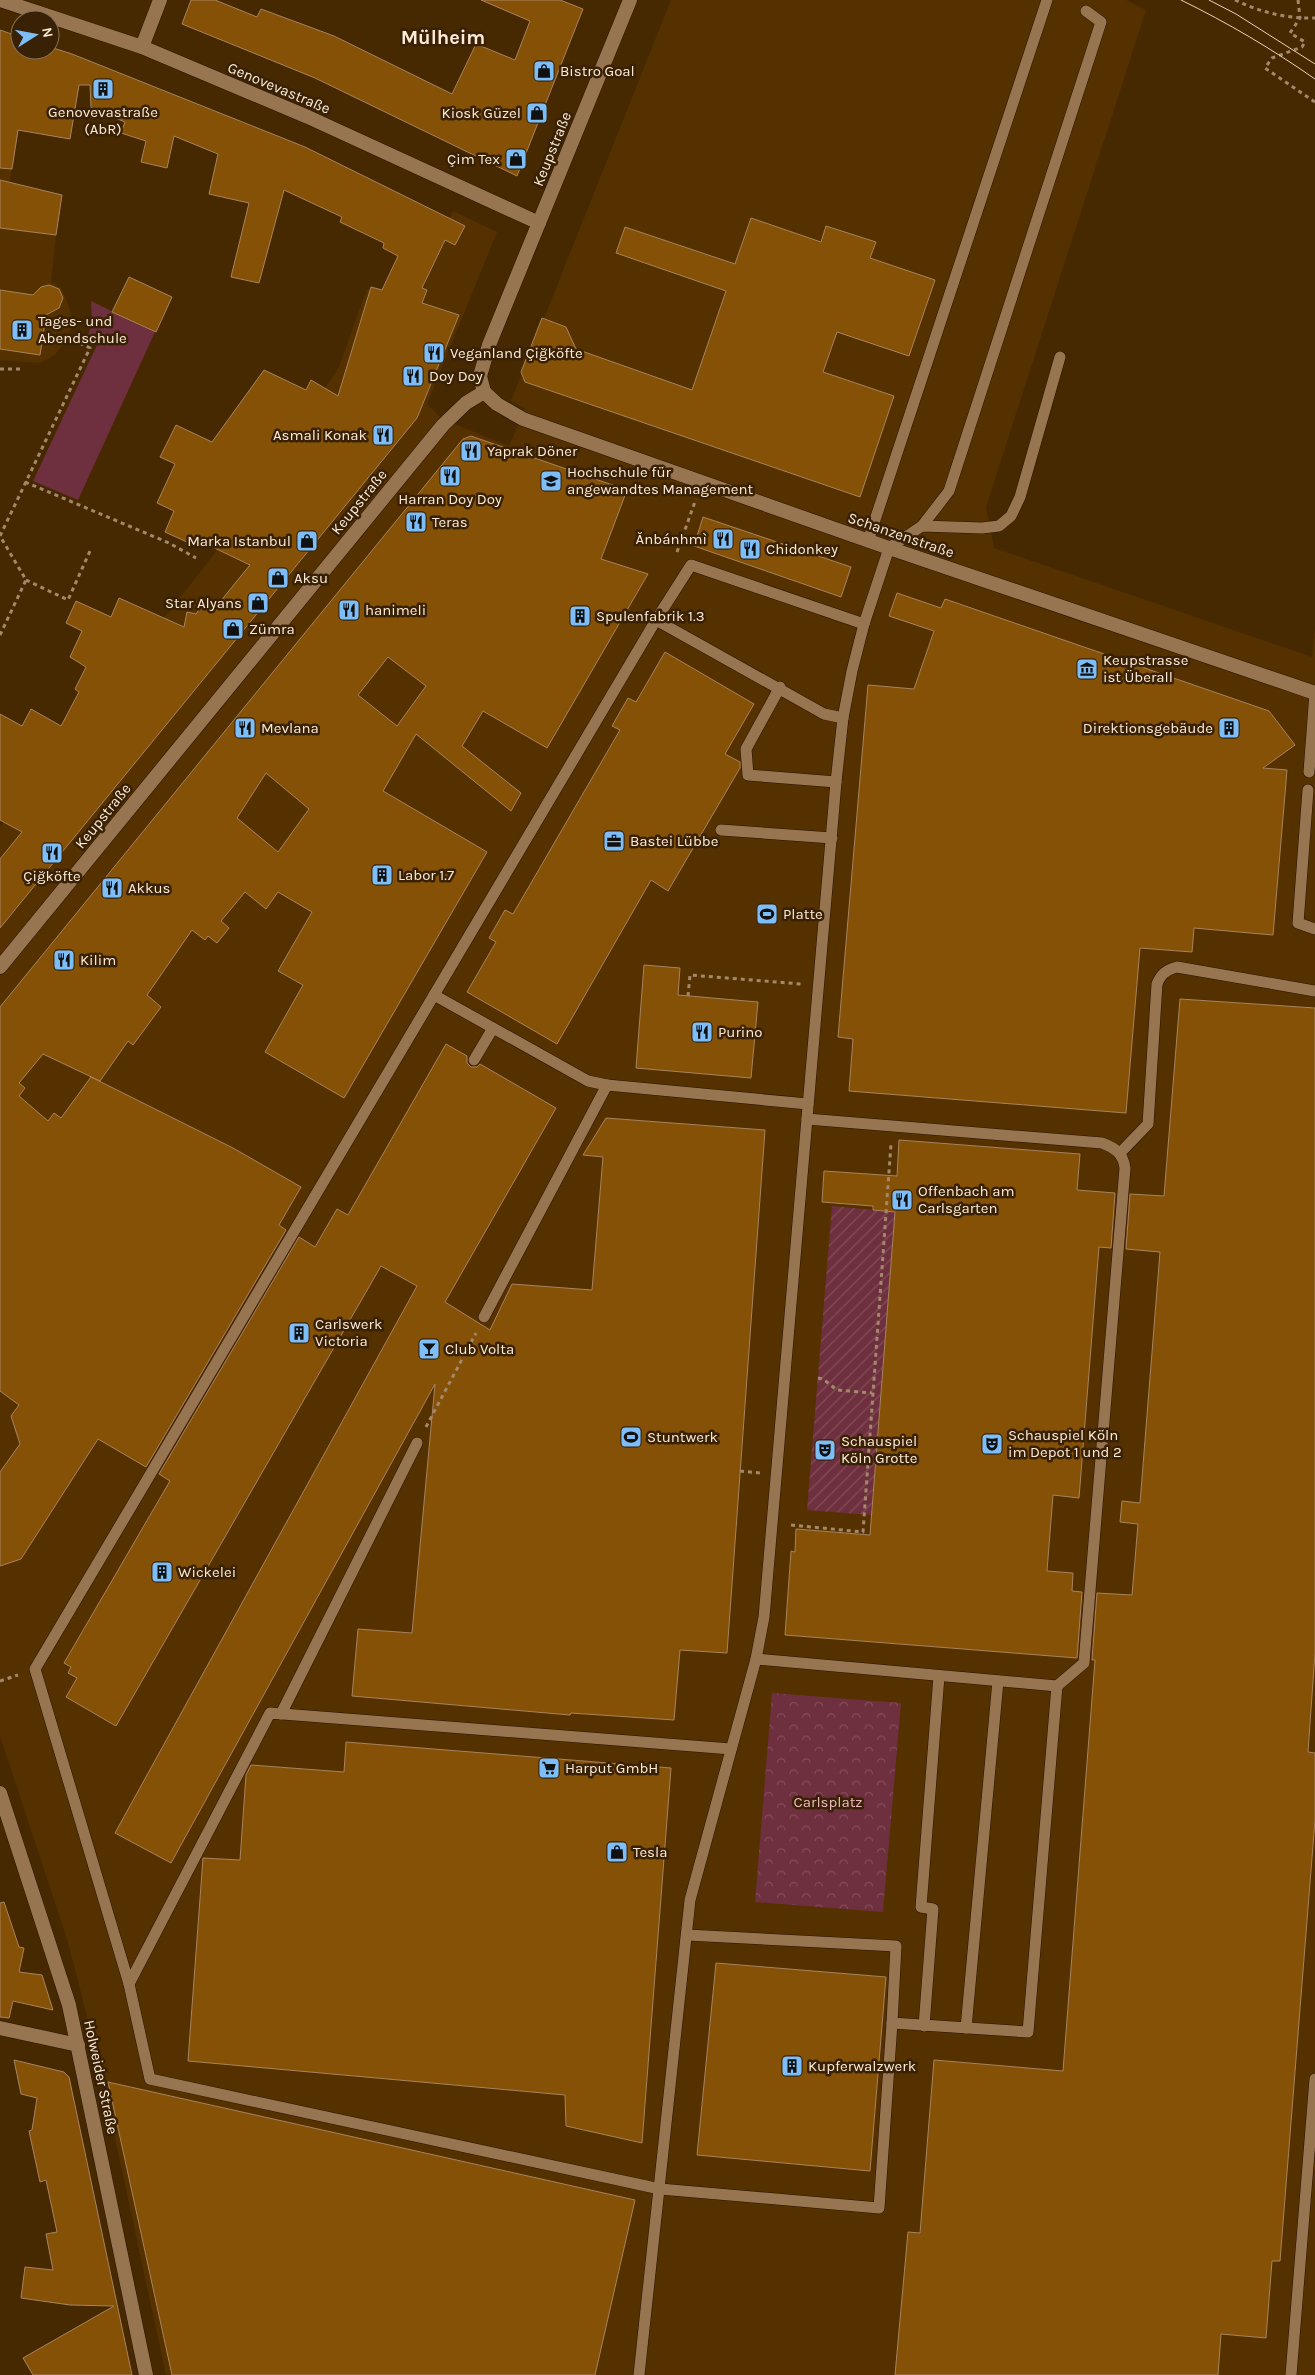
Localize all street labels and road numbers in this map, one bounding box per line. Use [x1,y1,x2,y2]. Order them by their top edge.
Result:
street label: Genovevastraße [225,58,333,118]
street label: Keupstraße [529,109,575,189]
street label: Keupstraße [327,466,391,538]
street label: Schanzenstraße [846,508,956,562]
street label: Keupstraße [71,780,135,852]
street label: Holweider Straße [80,2018,122,2136]

